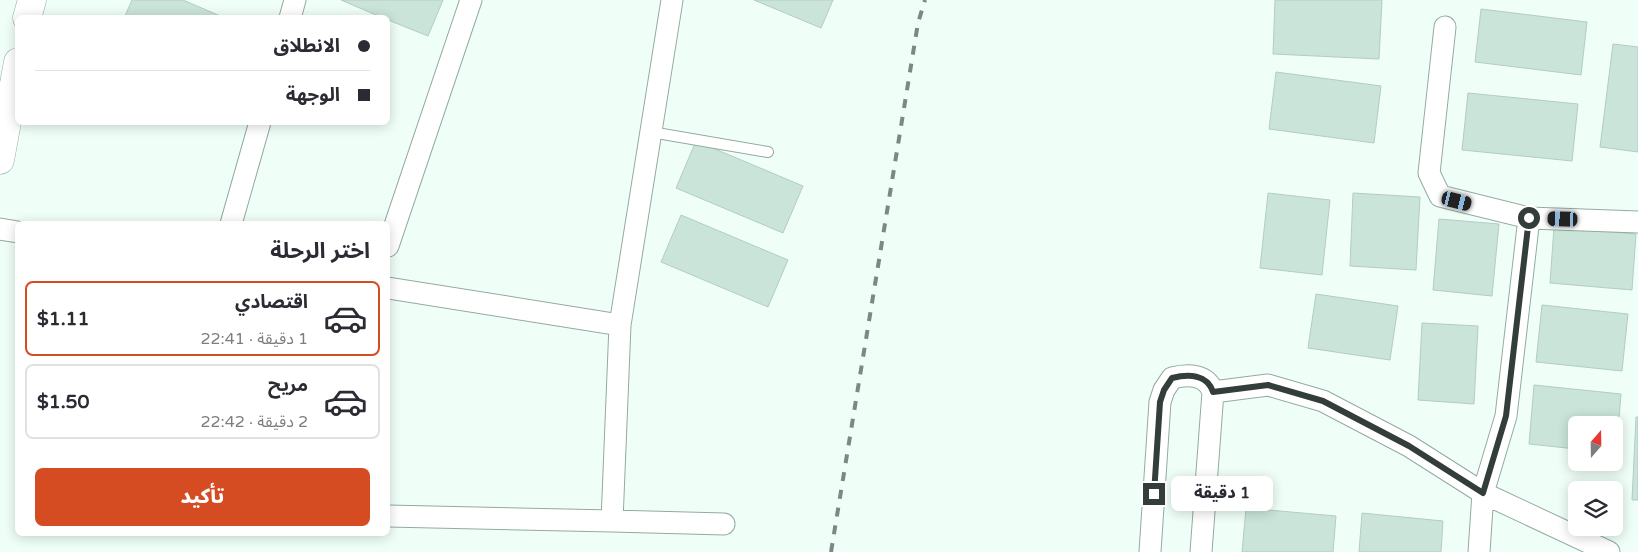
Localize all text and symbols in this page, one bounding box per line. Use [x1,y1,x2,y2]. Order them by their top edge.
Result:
text: الانطلاق [274,35,340,57]
text: الوجهة [286,84,340,106]
car [1440,190,1473,212]
route start [1518,207,1540,229]
car [1547,211,1578,227]
text: اختر الرحلة [270,238,370,264]
text: اقتصادي [235,291,308,313]
icon: car [323,296,368,341]
text: $1.11 [37,308,89,330]
text: 1 دقيقة · 22:41 [200,329,308,349]
text: مريح [268,374,308,396]
icon: car [323,379,368,424]
text: $1.50 [37,391,89,413]
text: 2 دقيقة · 22:42 [200,412,308,432]
north arrow [1568,416,1622,471]
map controls [1568,416,1623,536]
button: تأكيد [35,468,370,526]
callout: 1 دقيقة [1172,476,1274,512]
button: layers [1568,481,1623,536]
route end [1143,483,1165,505]
text: 1 دقيقة [1194,483,1250,503]

